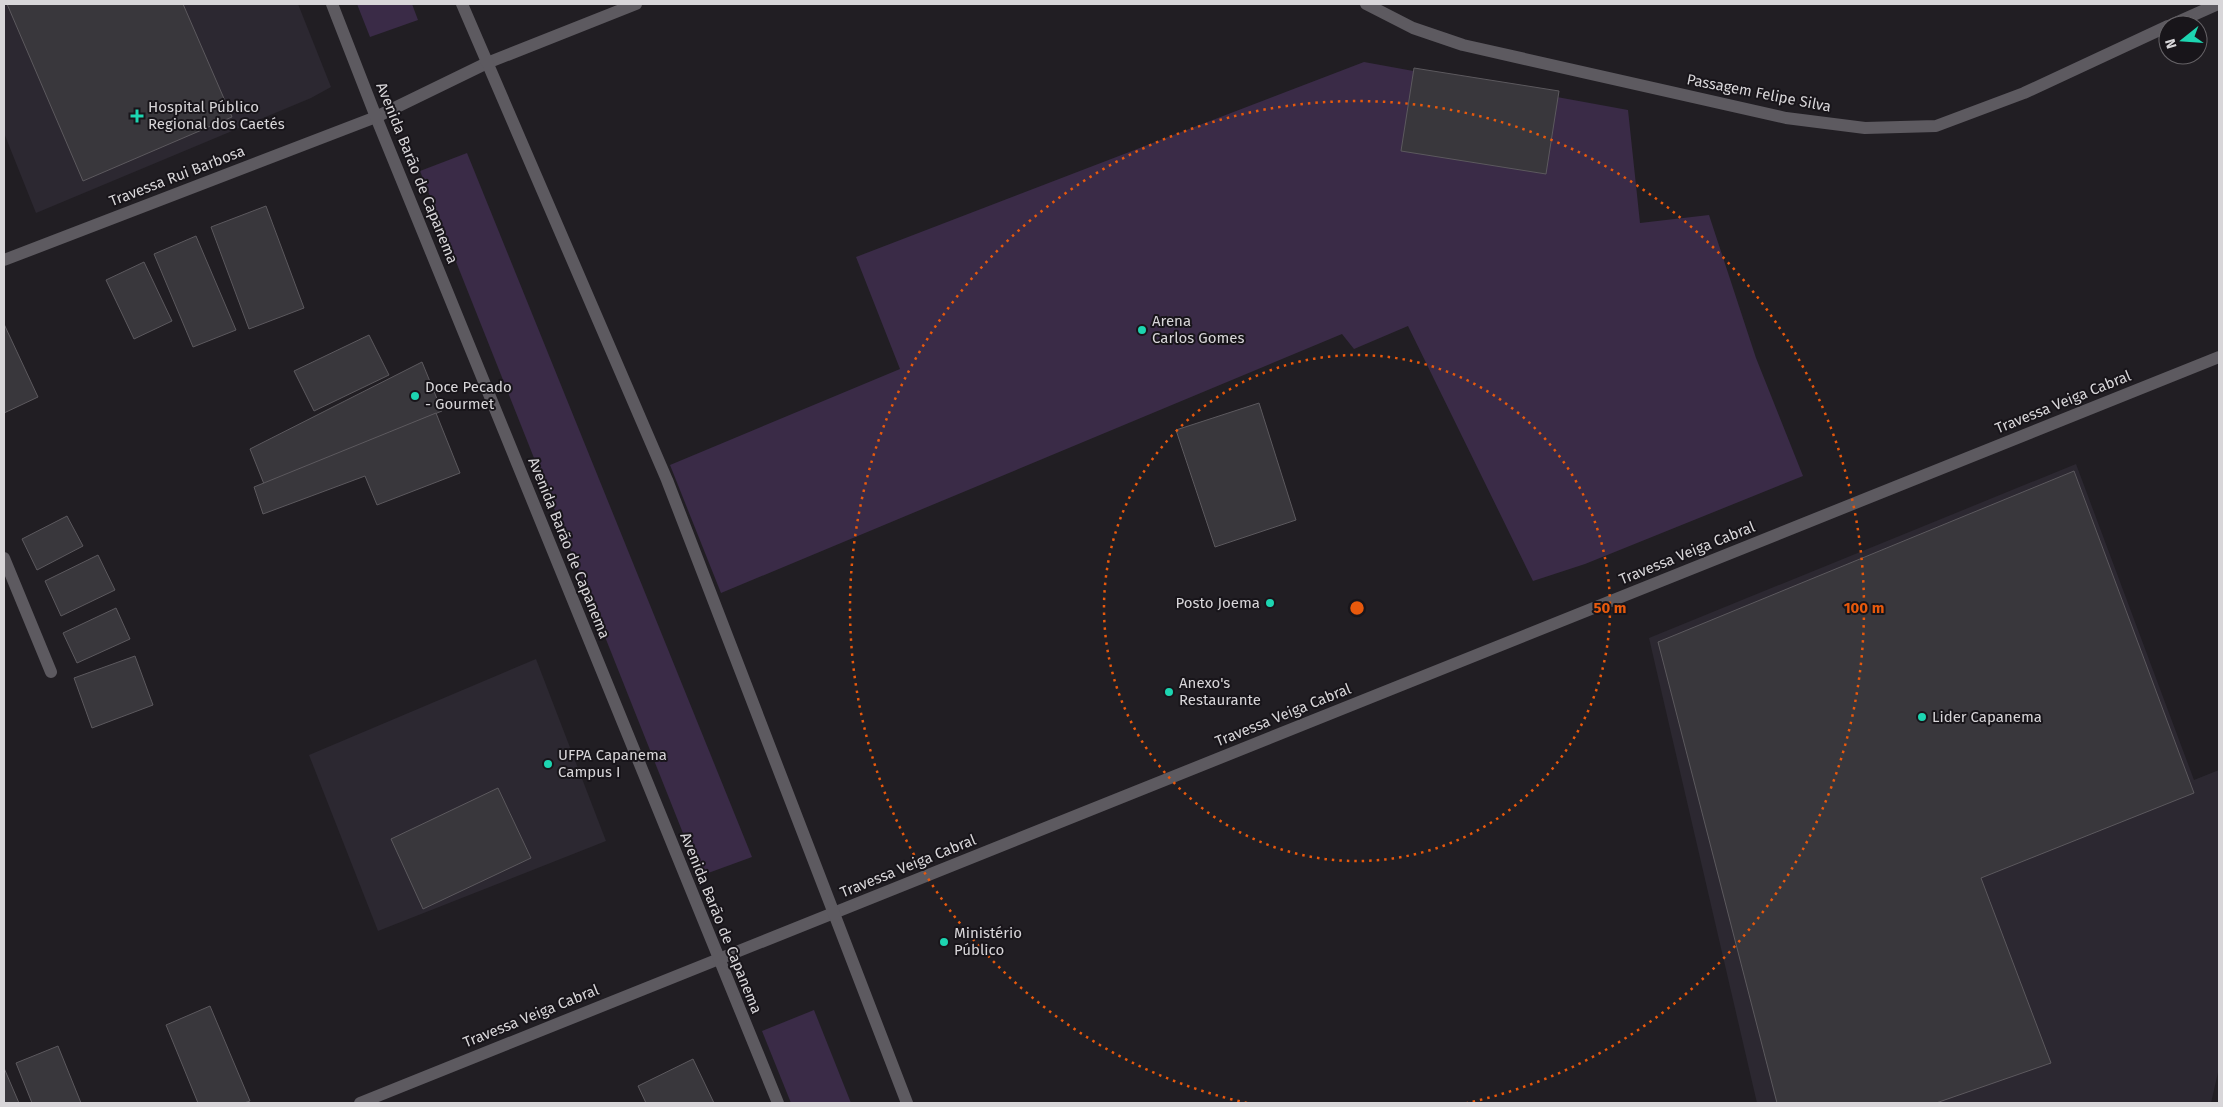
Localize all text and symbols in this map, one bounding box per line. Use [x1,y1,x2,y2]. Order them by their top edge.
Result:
north arrow [2158,15,2208,65]
text: N [2162,37,2181,51]
street label: Passagem Felipe Silva [1685,70,1833,116]
street label: Avenida Barão de Capanema [372,80,462,266]
place label: Hospital Público Regional dos Caetés [148,98,285,133]
marker: Hospital Público Regional dos Caetés [130,109,144,123]
street label: Travessa Rui Barbosa [107,142,247,210]
place label: Arena Carlos Gomes [1152,312,1245,347]
marker: Arena Carlos Gomes [1136,324,1148,336]
street label: Travessa Veiga Cabral [1992,366,2134,437]
place label: Doce Pecado - Gourmet [425,378,512,413]
marker: Doce Pecado - Gourmet [409,390,421,402]
street label: Avenida Barão de Capanema [524,455,614,641]
street label: Travessa Veiga Cabral [1616,517,1758,588]
place label: Posto Joema [1176,594,1260,612]
marker: Posto Joema [1264,597,1276,609]
centre of rings [1348,599,1366,617]
text: 50 m [1593,599,1627,617]
text: 100 m [1844,599,1884,617]
place label: Anexo's Restaurante [1179,674,1261,709]
street label: Travessa Veiga Cabral [1212,679,1354,750]
marker: Anexo's Restaurante [1163,686,1175,698]
place label: Lider Capanema [1932,708,2042,726]
marker: Lider Capanema [1916,711,1928,723]
place label: UFPA Capanema Campus I [558,746,667,781]
marker: UFPA Capanema Campus I [542,758,554,770]
street label: Avenida Barão de Capanema [676,830,766,1016]
street label: Travessa Veiga Cabral [837,830,979,901]
place label: Ministério Público [954,924,1022,959]
marker: Ministério Público [938,936,950,948]
street label: Travessa Veiga Cabral [460,980,602,1051]

